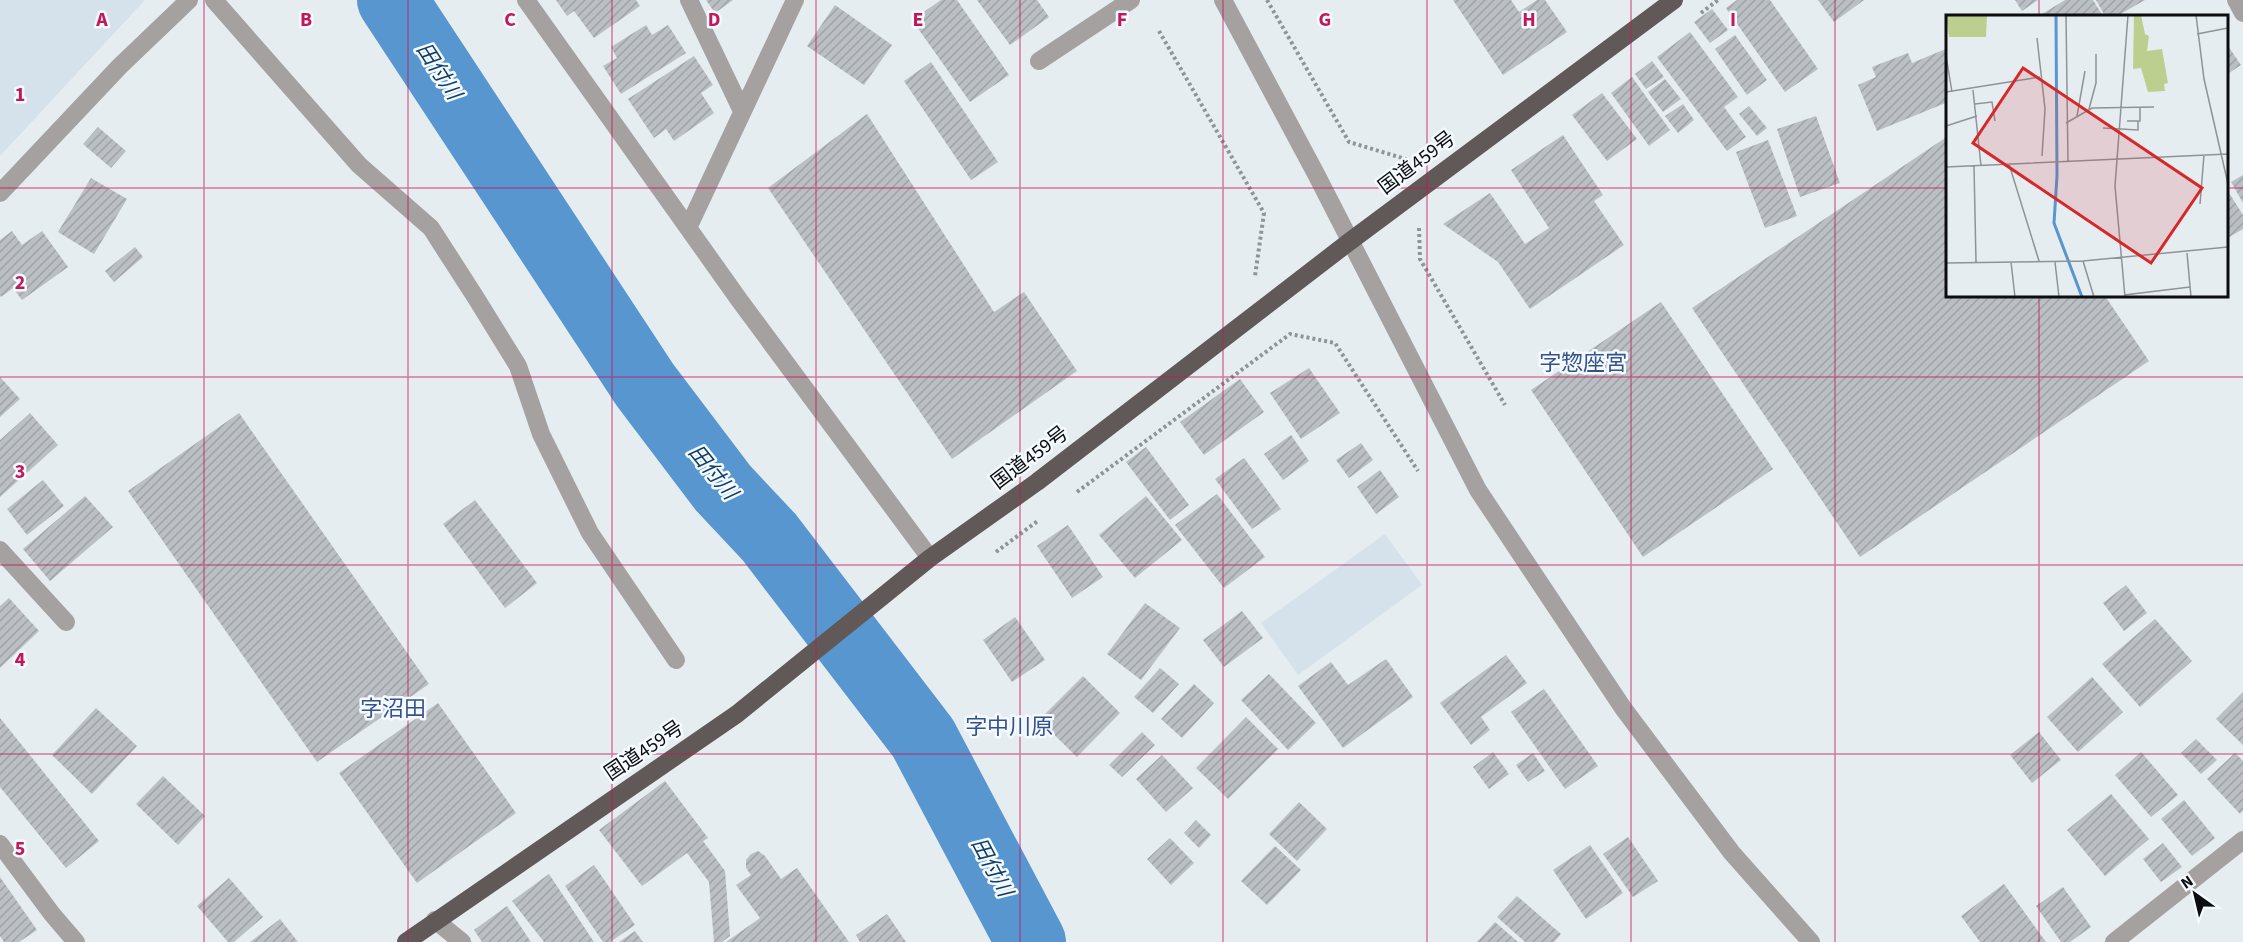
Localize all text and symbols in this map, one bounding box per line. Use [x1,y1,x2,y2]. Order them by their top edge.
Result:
text: A [95,6,108,34]
text: B [300,6,312,34]
text: C [504,6,516,34]
text: D [708,6,720,34]
text: E [913,6,923,34]
text: F [1117,6,1127,34]
text: G [1319,6,1331,34]
text: H [1522,6,1536,34]
text: I [1730,6,1736,34]
inset map [1946,15,2228,297]
water label: 田付川 [409,36,470,107]
text: 1 [15,81,25,109]
street label: 国道459号 [1373,125,1461,201]
text: 2 [15,269,25,297]
district label: 字惣座宮 [1539,347,1627,379]
street label: 国道459号 [986,420,1074,496]
water label: 田付川 [682,438,746,507]
text: 3 [15,458,25,486]
text: 4 [15,646,26,674]
district label: 字沼田 [360,693,426,725]
district label: 字中川原 [965,711,1053,743]
street label: 国道459号 [599,714,689,788]
water label: 田付川 [964,832,1021,904]
text: 5 [15,835,25,863]
north arrow [2165,864,2225,924]
text: N [2177,870,2198,894]

